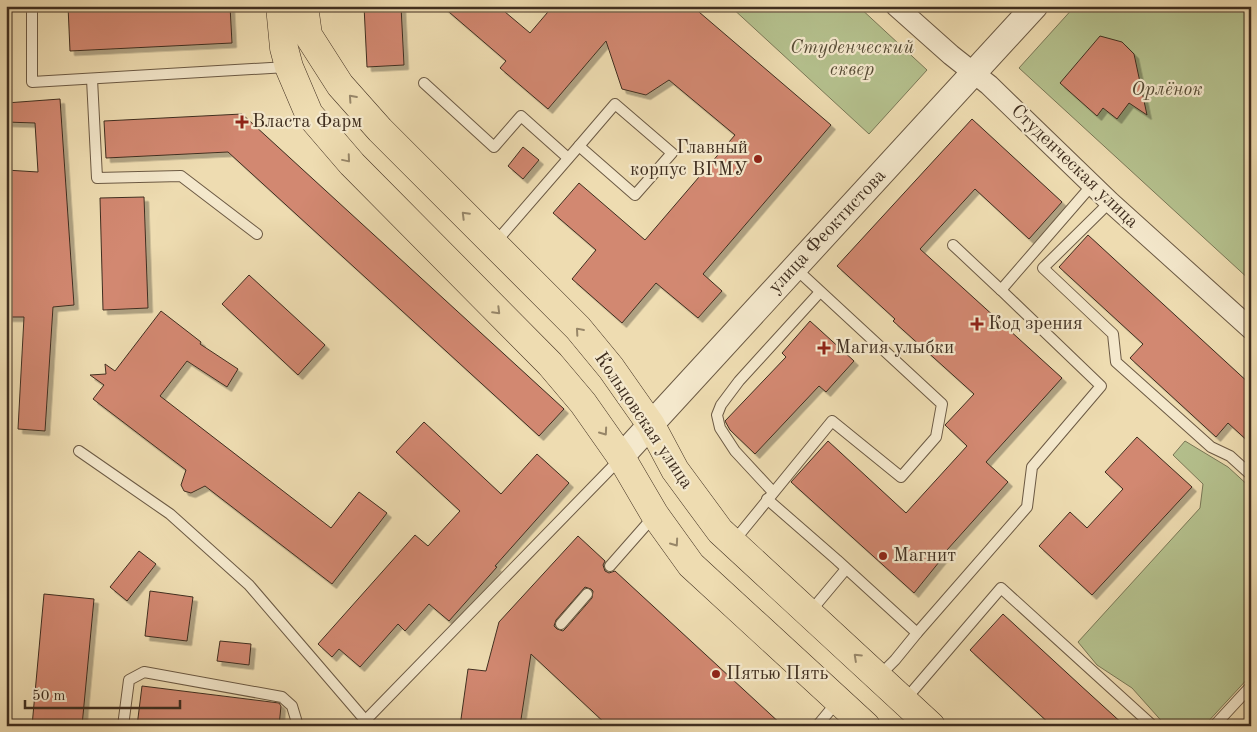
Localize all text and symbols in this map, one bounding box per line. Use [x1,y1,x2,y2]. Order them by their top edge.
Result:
park label: Студенческий сквер [790,39,914,80]
park label: Орлёнок [1131,81,1203,100]
one-way arrow [349,95,358,104]
street label: Студенческая улица [1007,102,1142,233]
place label: Власта Фарм [252,113,362,132]
marker: Власта Фарм [236,116,248,128]
place label: Главный корпус ВГМУ [630,139,748,180]
one-way arrow [341,153,350,162]
marker: Главный корпус ВГМУ [752,153,764,165]
street label: улица Феоктистова [766,166,891,298]
one-way arrow [462,212,471,221]
one-way arrow [491,305,500,314]
place label: Код зрения [988,315,1083,334]
marker: Код зрения [970,317,984,331]
one-way arrow [576,327,585,336]
place label: Магия улыбки [835,339,954,358]
marker: Магия улыбки [817,341,831,355]
street label: Кольцовская улица [590,349,696,493]
one-way arrow [598,426,607,436]
one-way arrow [669,537,678,547]
place label: Магнит [893,547,956,566]
marker: Магнит [877,550,889,562]
one-way arrow [853,654,862,663]
place label: Пятью Пять [726,665,828,684]
marker: Пятью Пять [710,668,722,680]
scale bar [25,677,180,709]
text: 50 m [32,689,66,704]

